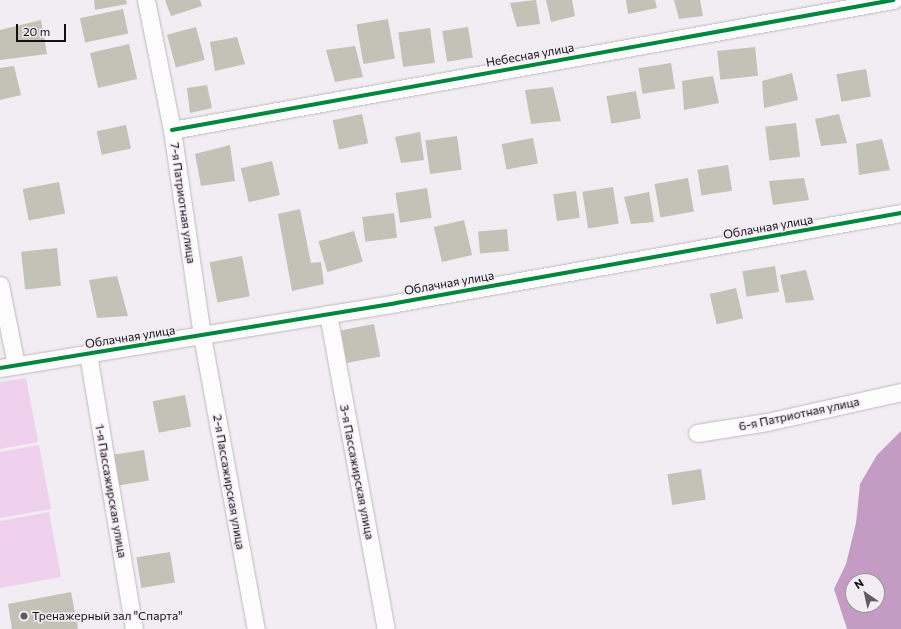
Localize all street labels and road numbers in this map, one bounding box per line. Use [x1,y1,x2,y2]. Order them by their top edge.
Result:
street label: Небесная улица [485,40,575,70]
street label: 7-я Патриотная улица [167,142,199,264]
street label: Облачная улица [722,212,814,242]
street label: Облачная улица [403,268,495,298]
street label: Облачная улица [84,323,176,351]
street label: 6-я Патриотная улица [737,394,861,434]
street label: 3-я Пассажирская улица [337,403,377,541]
street label: 2-я Пассажирская улица [210,413,248,551]
street label: 1-я Пассажирская улица [92,423,130,559]

